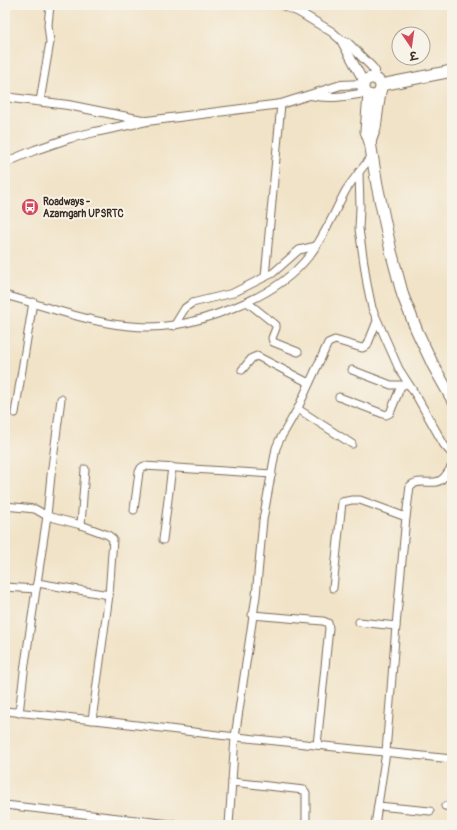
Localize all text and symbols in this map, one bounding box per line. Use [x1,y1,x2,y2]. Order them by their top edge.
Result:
north arrow [391,26,431,66]
text: उ [406,48,419,63]
place label: Roadways - Azamgarh UPSRTC [43,196,124,220]
bus stop icon: Roadways - Azamgarh UPSRTC [20,197,40,217]

